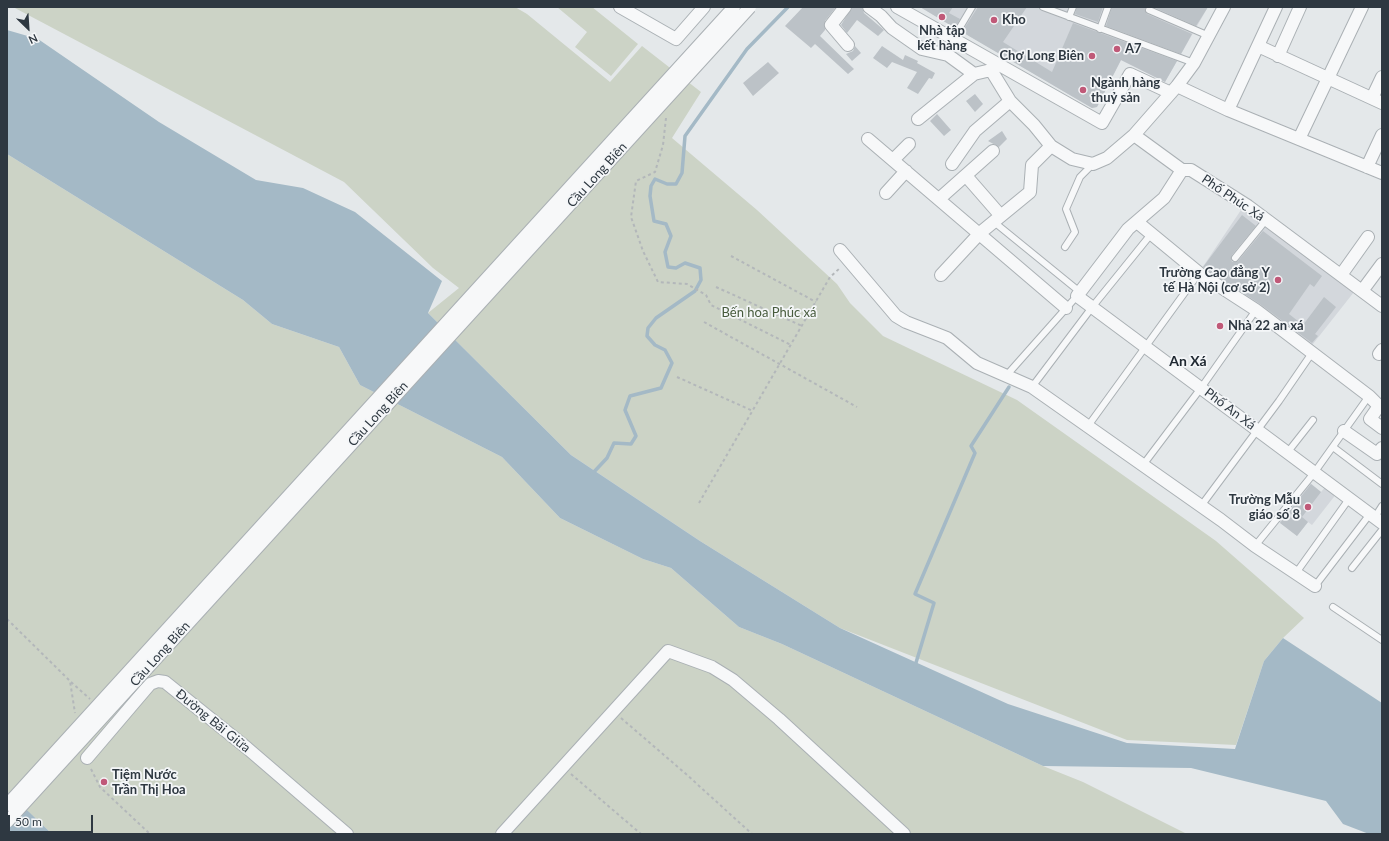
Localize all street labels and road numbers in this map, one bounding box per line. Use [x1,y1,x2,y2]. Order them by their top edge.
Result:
street label: Cầu Long Biên [564,139,630,211]
street label: Phố Phúc Xá [1199,171,1267,225]
street label: Cầu Long Biên [345,378,411,450]
street label: Phố An Xá [1201,385,1259,433]
street label: Cầu Long Biên [127,618,193,690]
street label: Đường Bãi Giữa [172,686,254,756]

